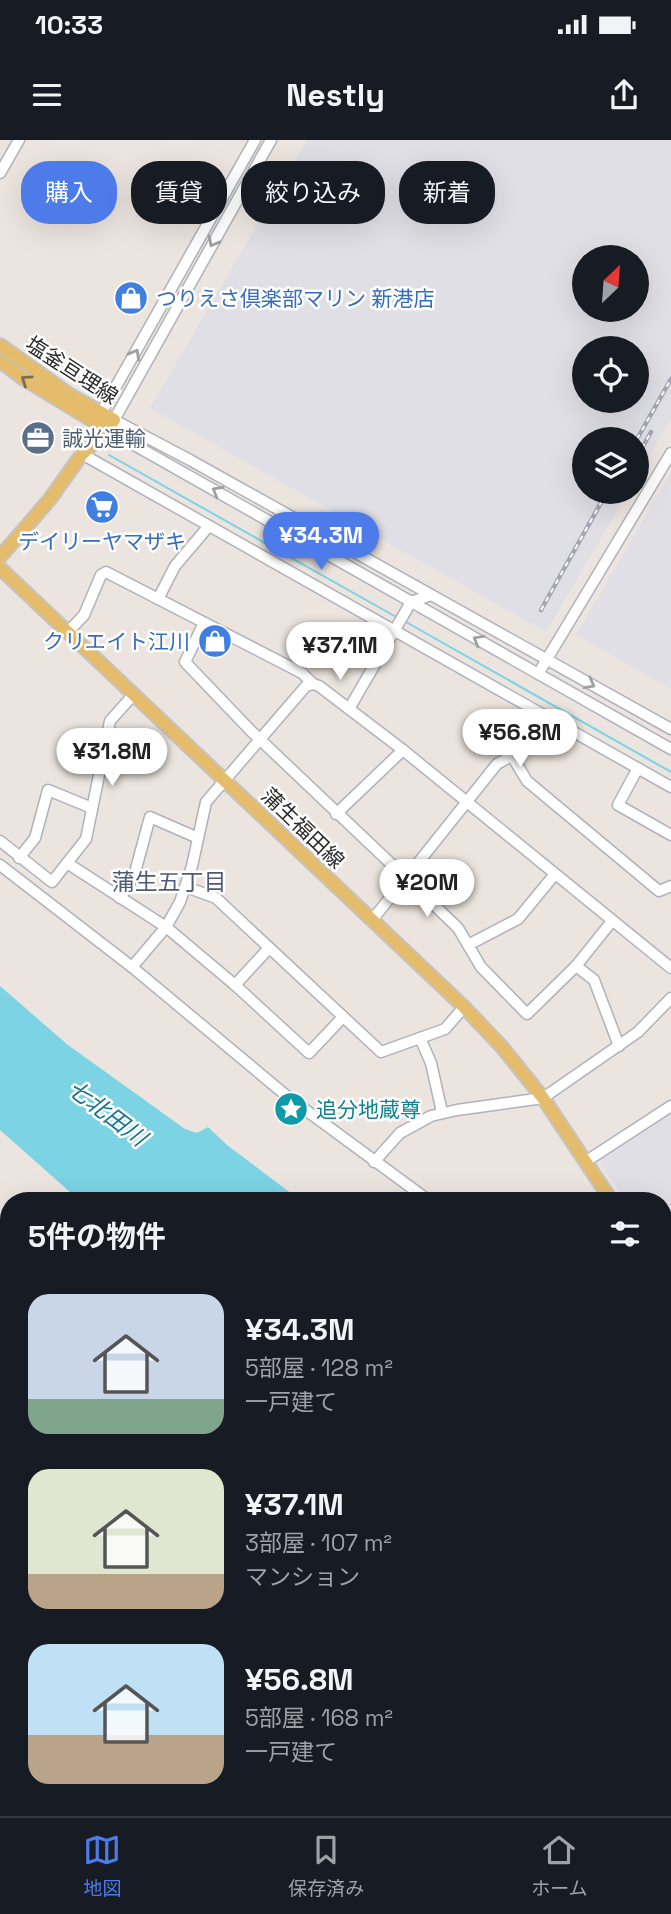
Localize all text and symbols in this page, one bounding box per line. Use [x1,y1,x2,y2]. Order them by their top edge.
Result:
text: 10:33 [35,8,103,42]
text: Nestly [286,75,385,115]
icon: menu [28,76,66,114]
icon: share [605,76,643,114]
chip: 購入 [21,161,117,224]
chip: 賃貸 [131,161,227,224]
chip: 絞り込み [241,161,385,224]
chip: 新着 [399,161,495,224]
one-way arrow [208,235,221,248]
north arrow [572,245,649,322]
map controls [572,245,649,504]
shop icon: つりえさ倶楽部マリン 新港店 [112,279,150,317]
place label: つりえさ倶楽部マリン 新港店 [156,285,434,312]
street label: 塩釜亘理線 [21,330,123,410]
button: locate [572,336,649,413]
one-way arrow [127,348,140,361]
one-way arrow [21,376,34,388]
office icon: 誠光運輸 [19,419,57,457]
place label: 誠光運輸 [62,425,146,452]
button: layers [572,427,649,504]
one-way arrow [212,486,224,499]
supermarket icon: デイリーヤマザキ [83,488,121,526]
pin: ¥34.3M [264,512,378,572]
text: ¥34.3M [279,520,363,550]
place label: デイリーヤマザキ [18,528,186,555]
shop icon: クリエイト江川 [196,622,234,660]
pin: ¥37.1M [283,622,397,682]
place label: クリエイト江川 [43,628,190,655]
text: ¥37.1M [302,630,378,660]
one-way arrow [473,636,486,649]
one-way arrow [583,676,596,689]
pin: ¥56.8M [463,710,577,769]
text: ¥56.8M [478,717,562,747]
pin: ¥31.8M [55,728,169,788]
text: ¥31.8M [72,736,152,766]
street label: 蒲生福田線 [256,782,350,874]
pin: ¥20M [386,860,468,919]
district label: 蒲生五丁目 [112,867,227,897]
text: ¥20M [395,867,459,897]
water label: 七北田川 [61,1073,155,1154]
place icon: 追分地蔵尊 [272,1090,310,1128]
place label: 追分地蔵尊 [316,1096,421,1123]
icon: filters [606,1215,644,1253]
text: 5件の物件 [28,1217,166,1256]
text: ¥34.3M [245,1310,355,1349]
icon: home [84,1322,168,1406]
text: 5部屋 · 128 m² [245,1353,393,1383]
text: 一戸建て [245,1387,337,1417]
text: ¥37.1M [245,1485,344,1524]
icon: home [84,1497,168,1581]
text: 3部屋 · 107 m² [245,1528,392,1558]
text: マンション [245,1562,360,1592]
text: ¥56.8M [245,1660,353,1699]
icon: home [84,1672,168,1756]
text: 5部屋 · 168 m² [245,1703,393,1733]
text: 一戸建て [245,1737,337,1767]
tab: 地図 [83,1831,121,1901]
tab: 保存済み [288,1831,364,1901]
tab: ホーム [531,1831,588,1901]

